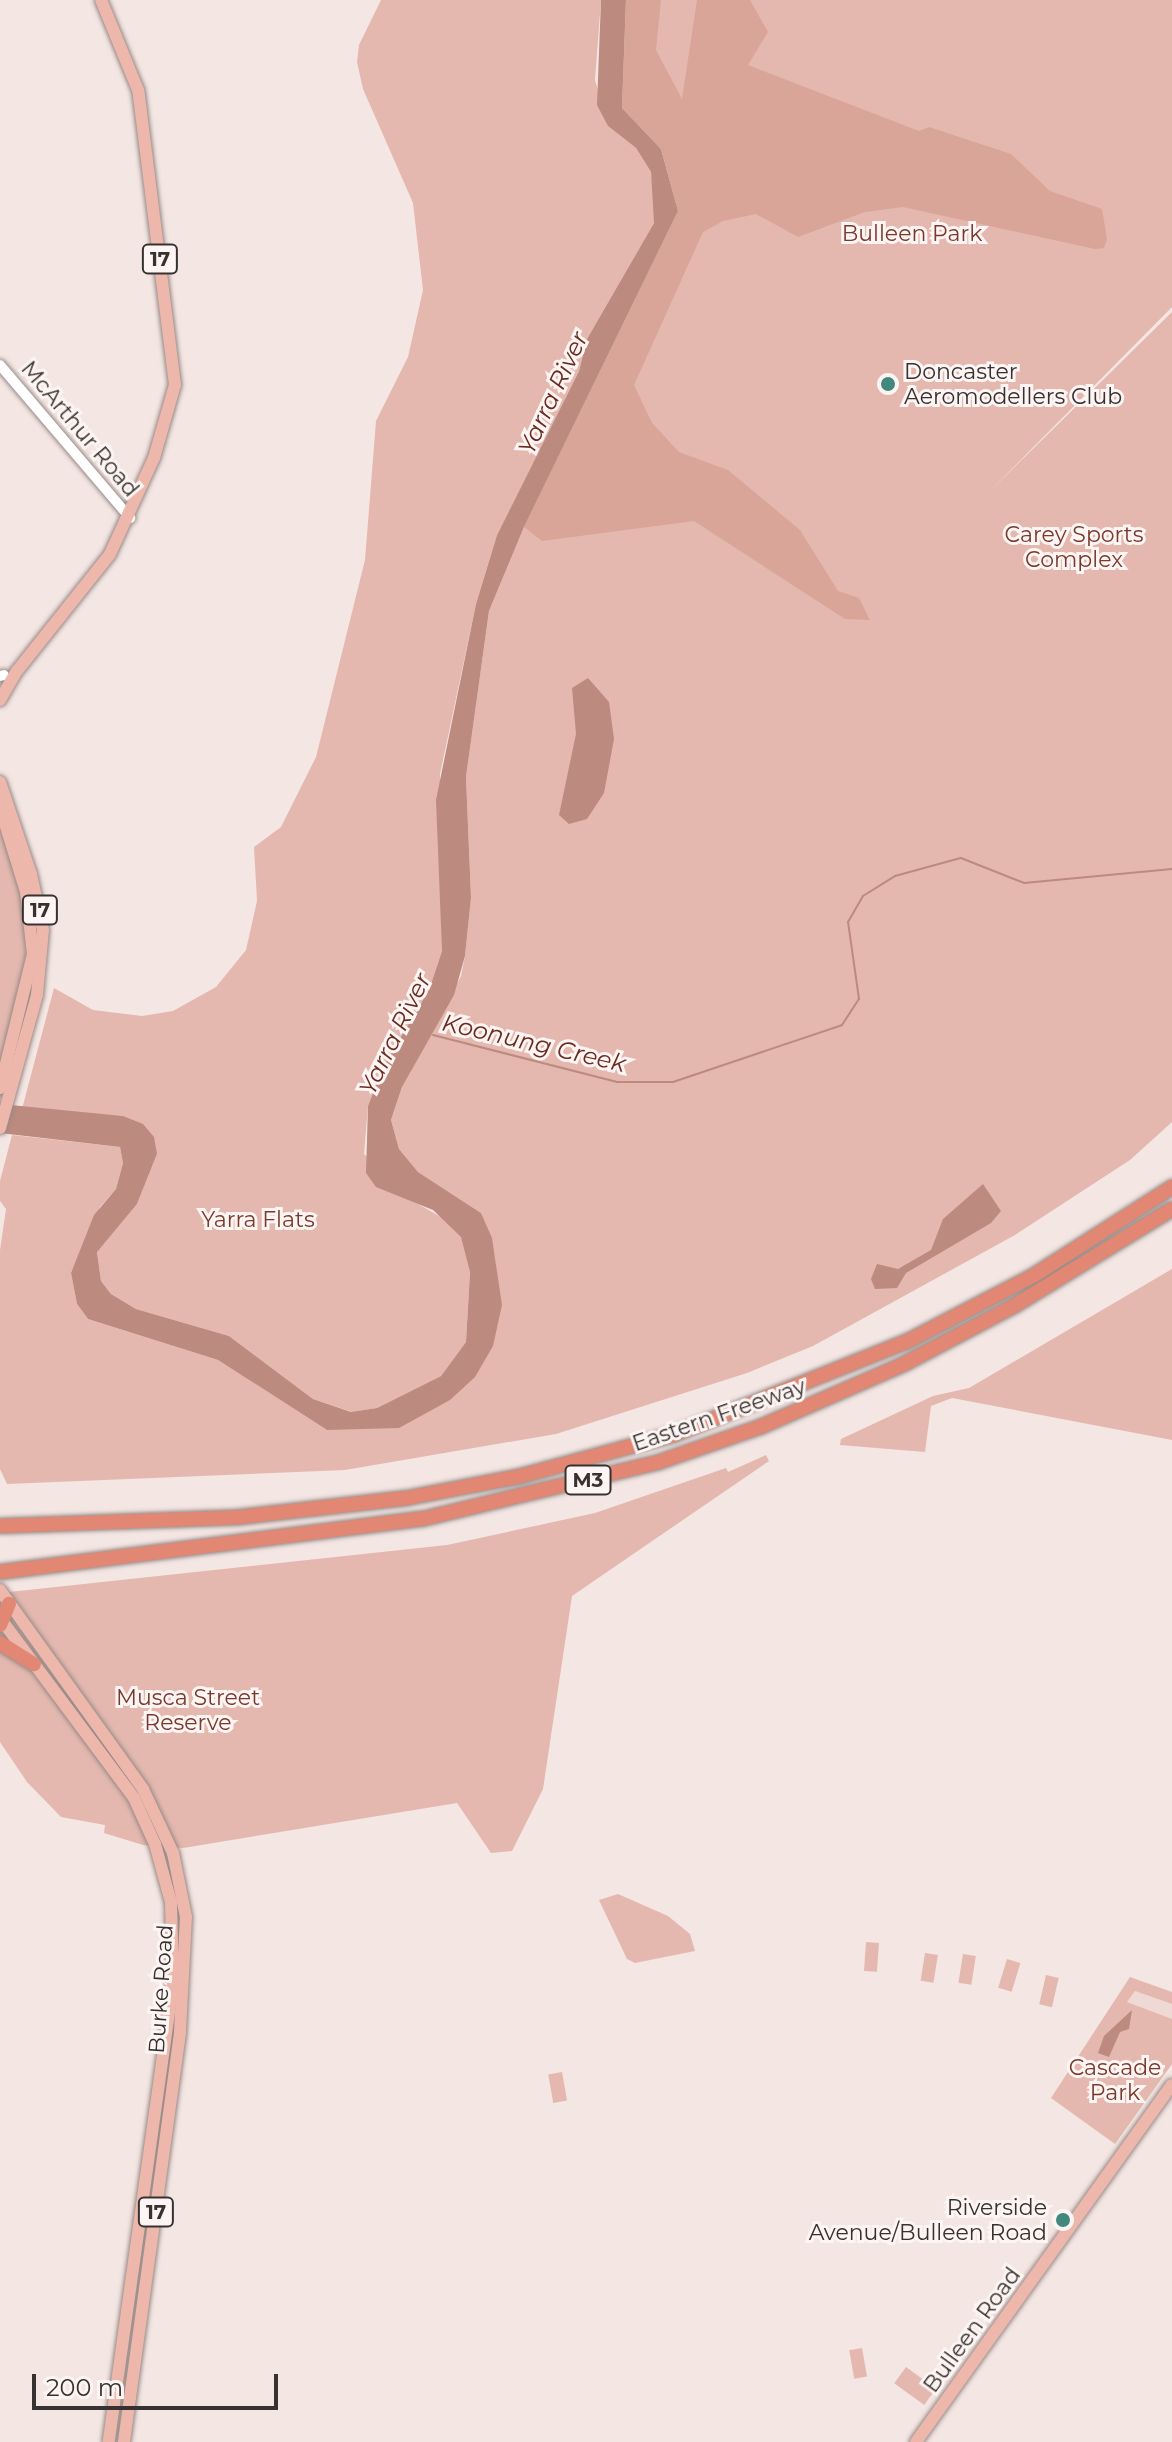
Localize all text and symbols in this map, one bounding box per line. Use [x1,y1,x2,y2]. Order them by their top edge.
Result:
park label: Bulleen Park [842,221,982,247]
road number: 17 [140,243,180,275]
water label: Yarra River [512,327,594,459]
street label: McArthur Road [16,356,144,502]
place label: Doncaster Aeromodellers Club [904,358,1122,410]
marker: Doncaster Aeromodellers Club [879,375,897,393]
park label: Carey Sports Complex [1005,521,1143,572]
road number: 17 [20,894,60,926]
water label: Yarra River [353,968,437,1100]
water label: Koonung Creek [439,1008,629,1078]
park label: Yarra Flats [201,1207,315,1233]
street label: Eastern Freeway [629,1373,809,1457]
road number: M3 [564,1464,612,1496]
park label: Musca Street Reserve [116,1684,260,1736]
street label: Burke Road [143,1924,179,2054]
park label: Cascade Park [1069,2054,1161,2106]
place label: Riverside Avenue/Bulleen Road [809,2194,1047,2246]
road number: 17 [136,2196,176,2228]
marker: Riverside Avenue/Bulleen Road [1054,2211,1072,2229]
street label: Bulleen Road [918,2262,1026,2398]
scale bar [36,2358,282,2408]
text: 200 m [46,2373,123,2402]

